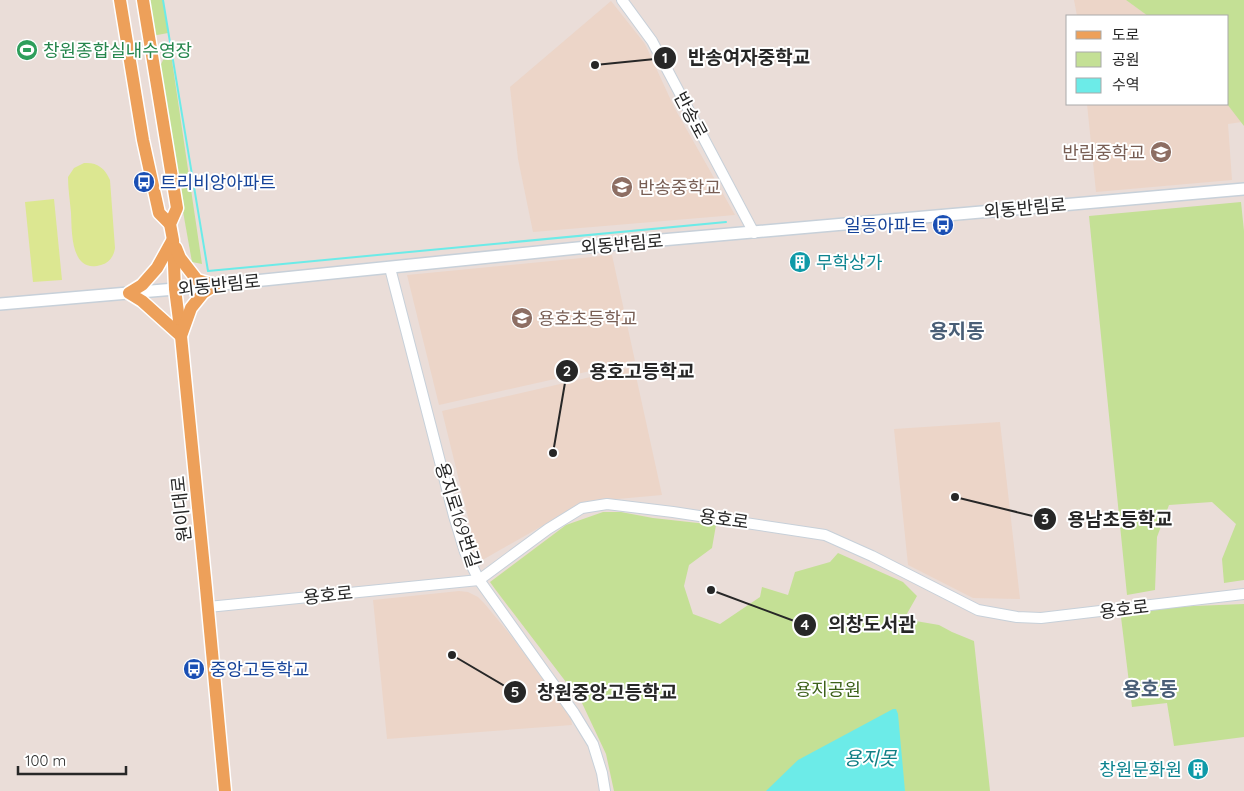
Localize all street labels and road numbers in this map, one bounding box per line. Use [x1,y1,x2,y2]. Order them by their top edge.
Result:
street label: 반송로 [669,88,713,142]
street label: 외동반림로 [983,193,1067,223]
street label: 외동반림로 [580,229,664,259]
street label: 외동반림로 [177,269,261,301]
street label: 용지로169번길 [430,460,486,570]
street label: 원이대로 [166,475,196,543]
street label: 용호로 [698,504,750,534]
street label: 용호로 [302,581,354,609]
street label: 용호로 [1098,595,1150,623]

